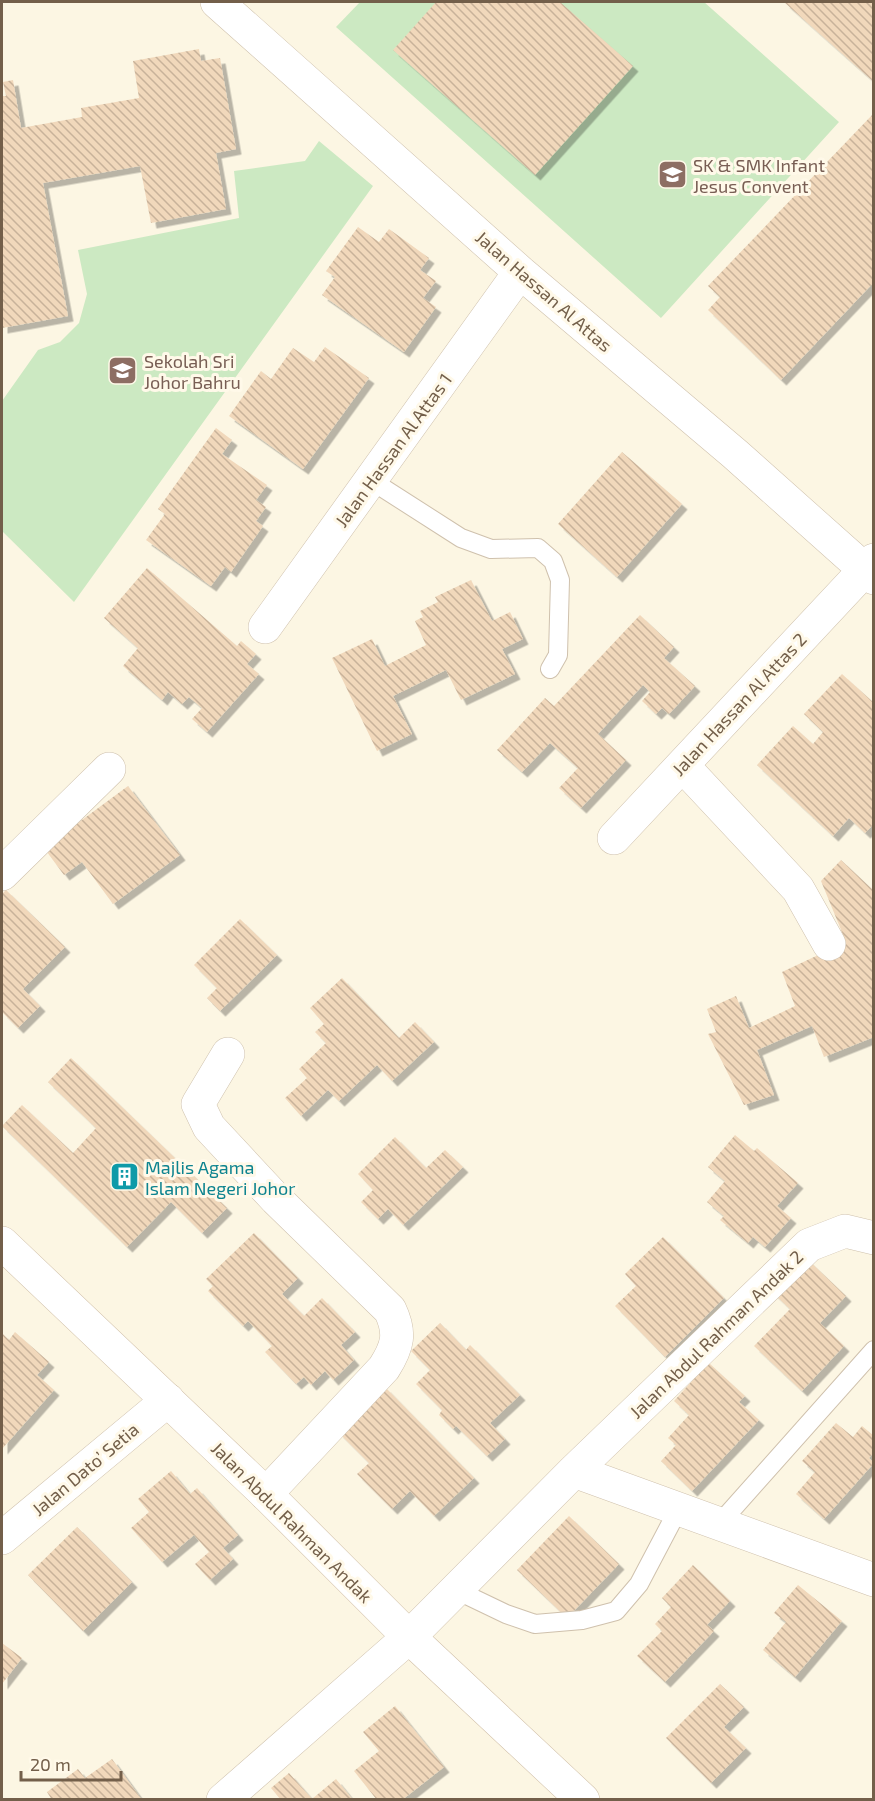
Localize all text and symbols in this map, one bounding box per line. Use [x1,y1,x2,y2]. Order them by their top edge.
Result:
place label: SK & SMK Infant Jesus Convent [693,154,825,197]
school or university icon: SK & SMK Infant Jesus Convent [656,159,688,191]
street label: Jalan Hassan Al Attas [471,226,617,356]
place label: Sekolah Sri Johor Bahru [144,350,241,393]
school or university icon: Sekolah Sri Johor Bahru [107,355,139,387]
street label: Jalan Hassan Al Attas 1 [330,369,456,531]
street label: Jalan Hassan Al Attas 2 [667,628,811,780]
place label: Majlis Agama Islam Negeri Johor [145,1156,295,1199]
building icon: Majlis Agama Islam Negeri Johor [108,1161,140,1193]
street label: Jalan Abdul Rahman Andak 2 [625,1245,807,1423]
street label: Jalan Dato’ Setia [27,1418,143,1520]
street label: Jalan Abdul Rahman Andak [207,1437,377,1607]
scale bar [21,1744,122,1782]
text: 20 m [30,1753,71,1775]

